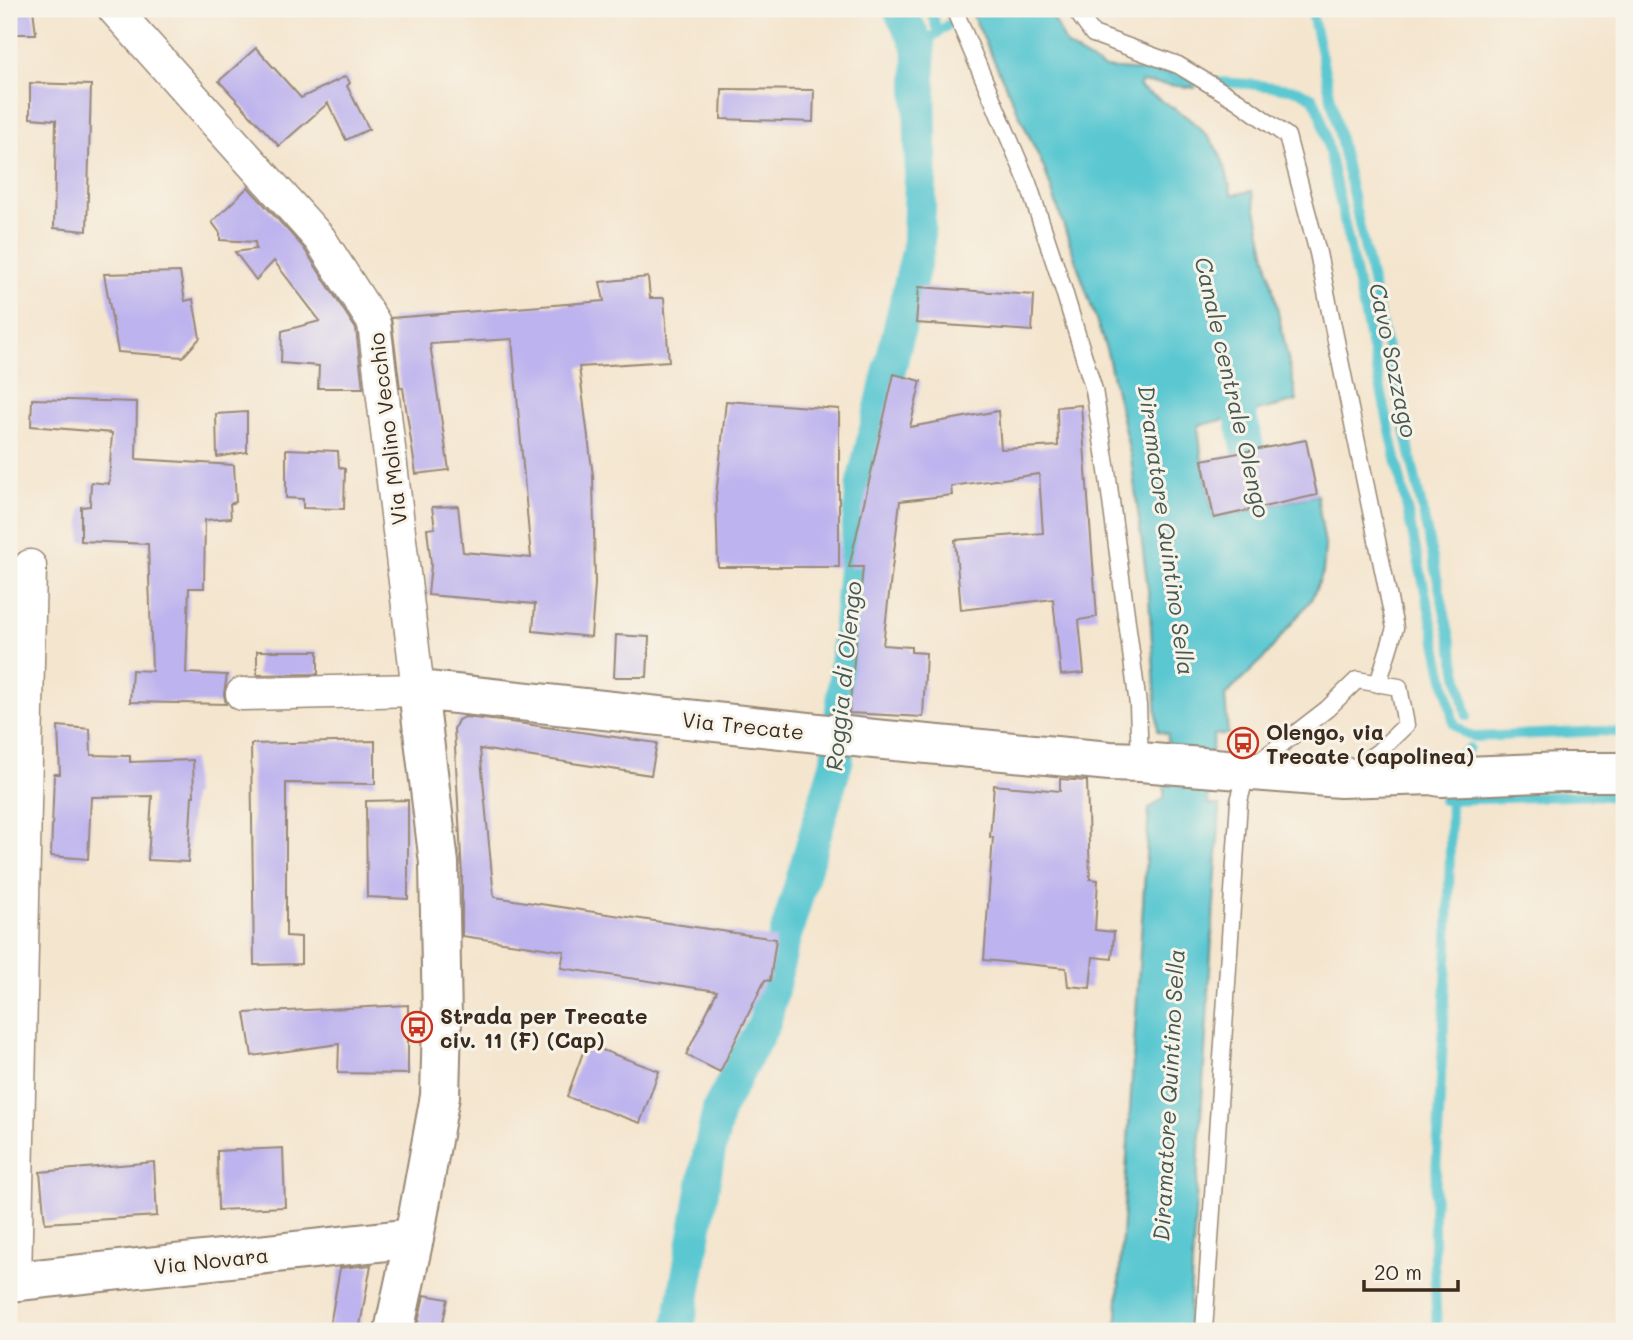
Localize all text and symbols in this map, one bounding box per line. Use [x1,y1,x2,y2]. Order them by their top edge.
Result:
water label: Canale centrale Olengo [1188,254,1278,520]
water label: Cavo Sozzago [1363,280,1425,440]
street label: Via Molino Vecchio [362,331,412,527]
water label: Diramatore Quintino Sella [1132,383,1202,677]
water label: Roggia di Olengo [818,580,868,772]
street label: Via Trecate [681,705,805,745]
place label: Olengo, via Trecate (capolinea) [1266,718,1474,769]
bus stop icon: Olengo, via Trecate (capolinea) [1226,726,1260,760]
water label: Diramatore Quintino Sella [1145,948,1191,1242]
place label: Strada per Trecate civ. 11 (F) (Cap) [440,1002,647,1053]
bus stop icon: Strada per Trecate civ. 11 (F) (Cap) [400,1010,434,1044]
street label: Via Novara [152,1241,270,1279]
scale bar [1364,1249,1458,1293]
text: 20 m [1374,1258,1422,1285]

